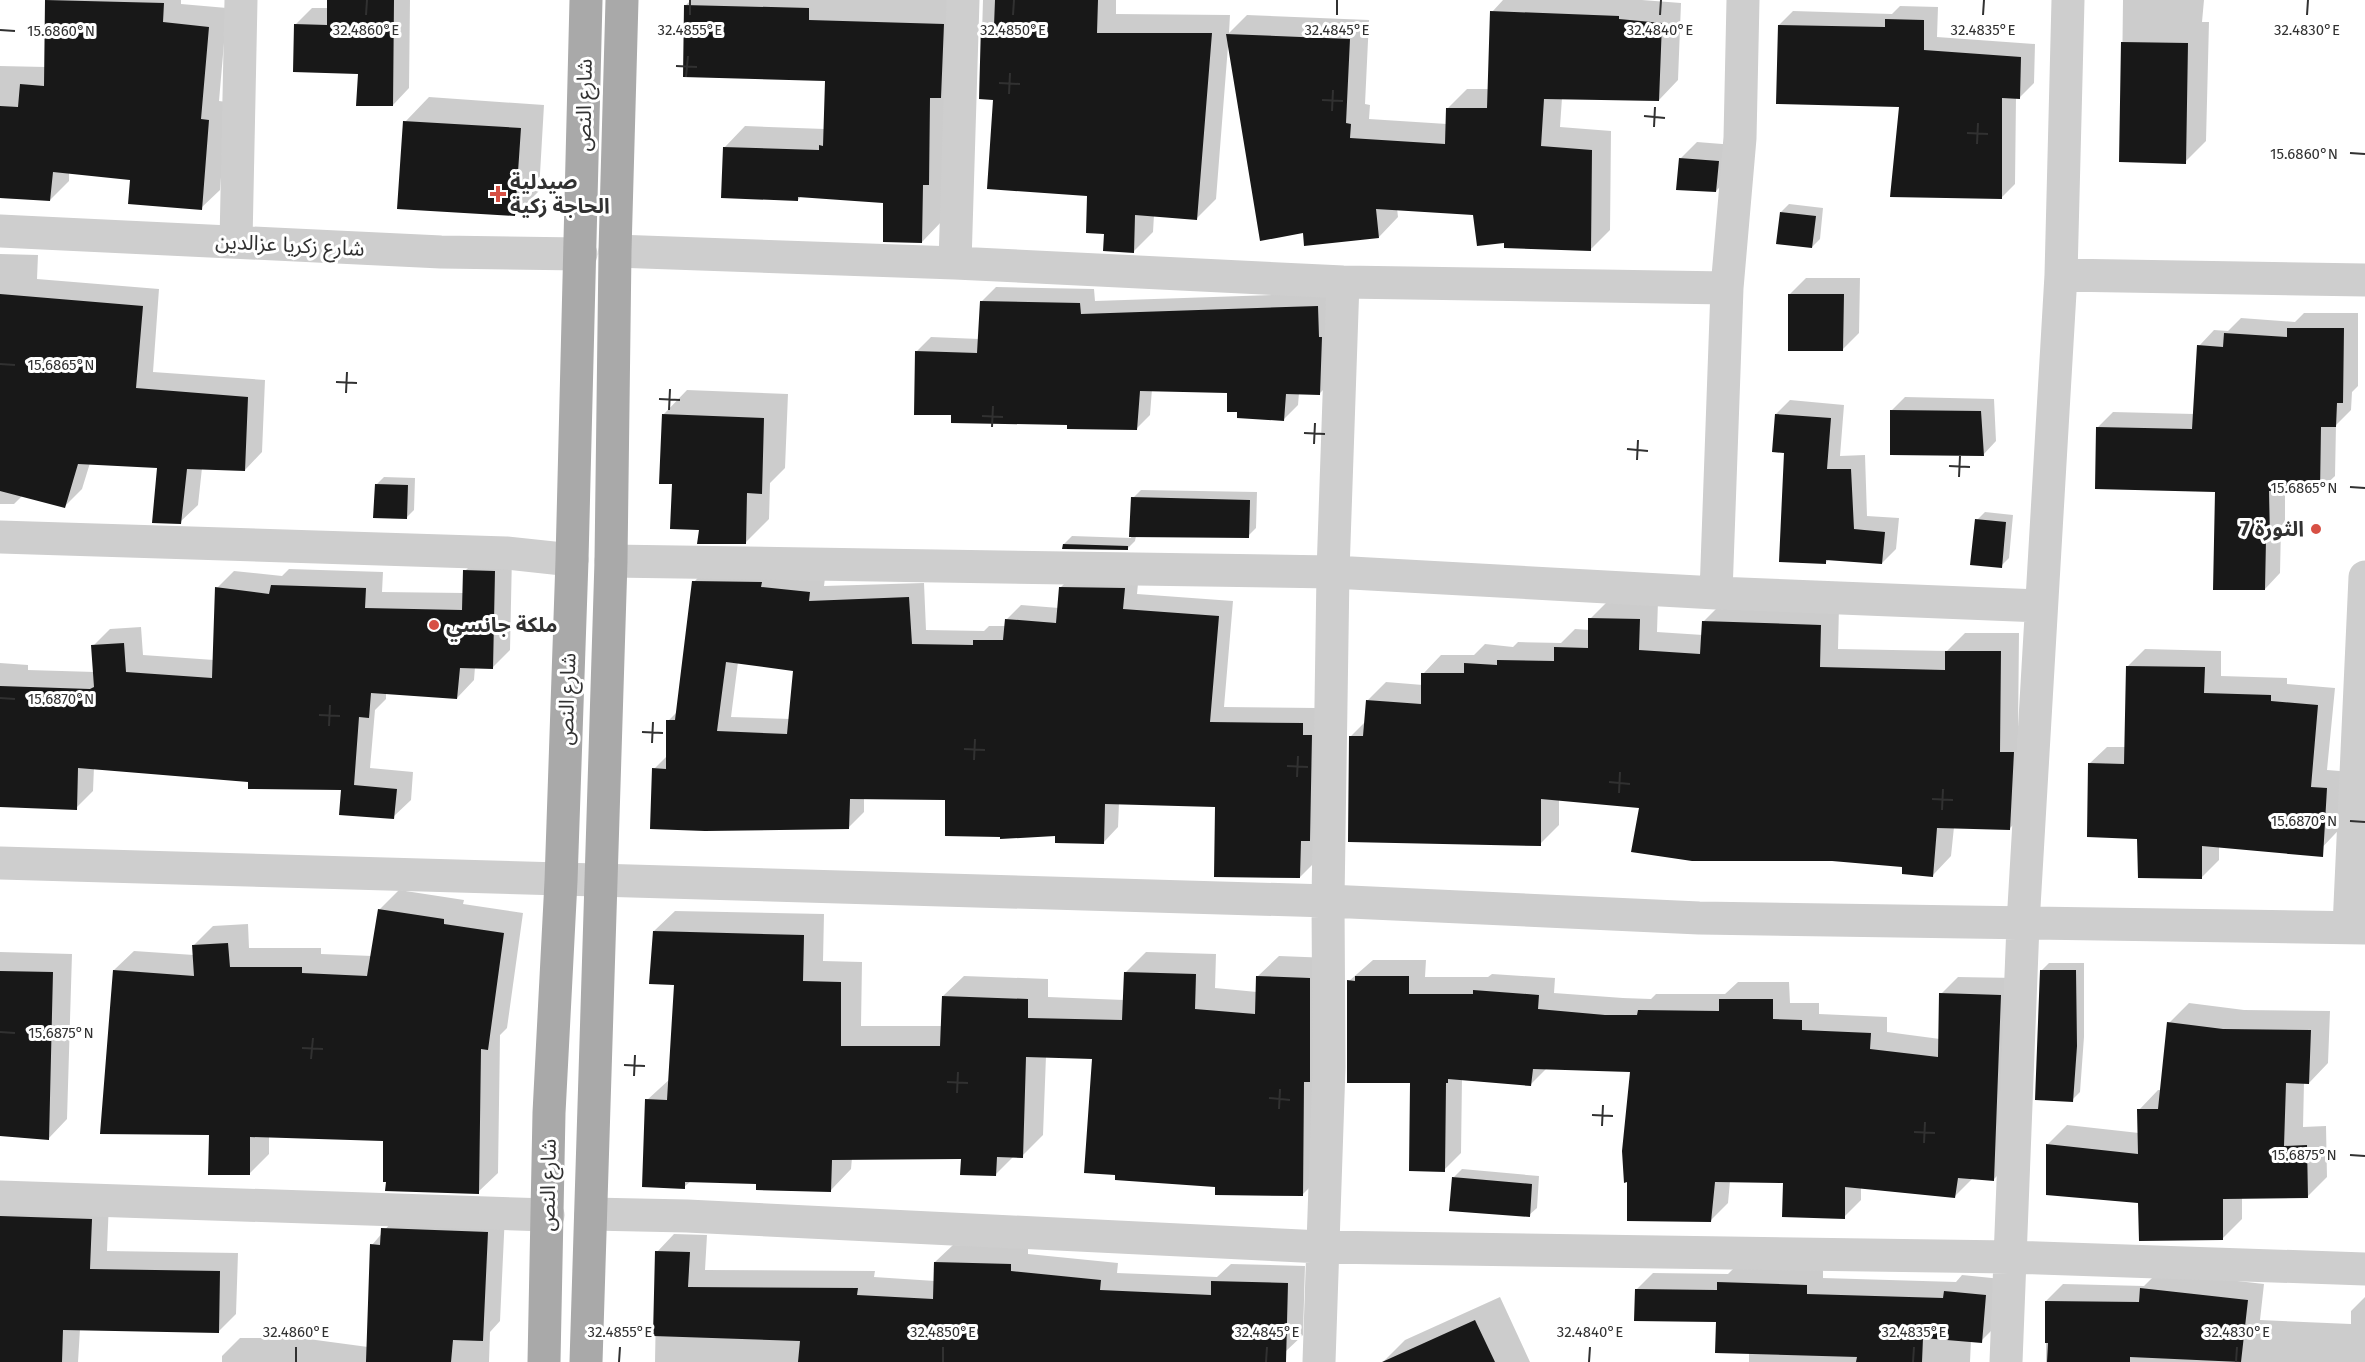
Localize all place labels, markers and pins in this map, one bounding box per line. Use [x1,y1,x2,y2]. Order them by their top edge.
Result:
place label: صيدلية الحاجة زكية [510,169,610,219]
marker: صيدلية الحاجة زكية [491,187,505,201]
place label: الثورة 7 [2240,516,2304,542]
marker: الثورة 7 [2309,522,2323,536]
place label: ملكة جانسي [446,612,558,642]
marker: ملكة جانسي [427,618,441,632]

